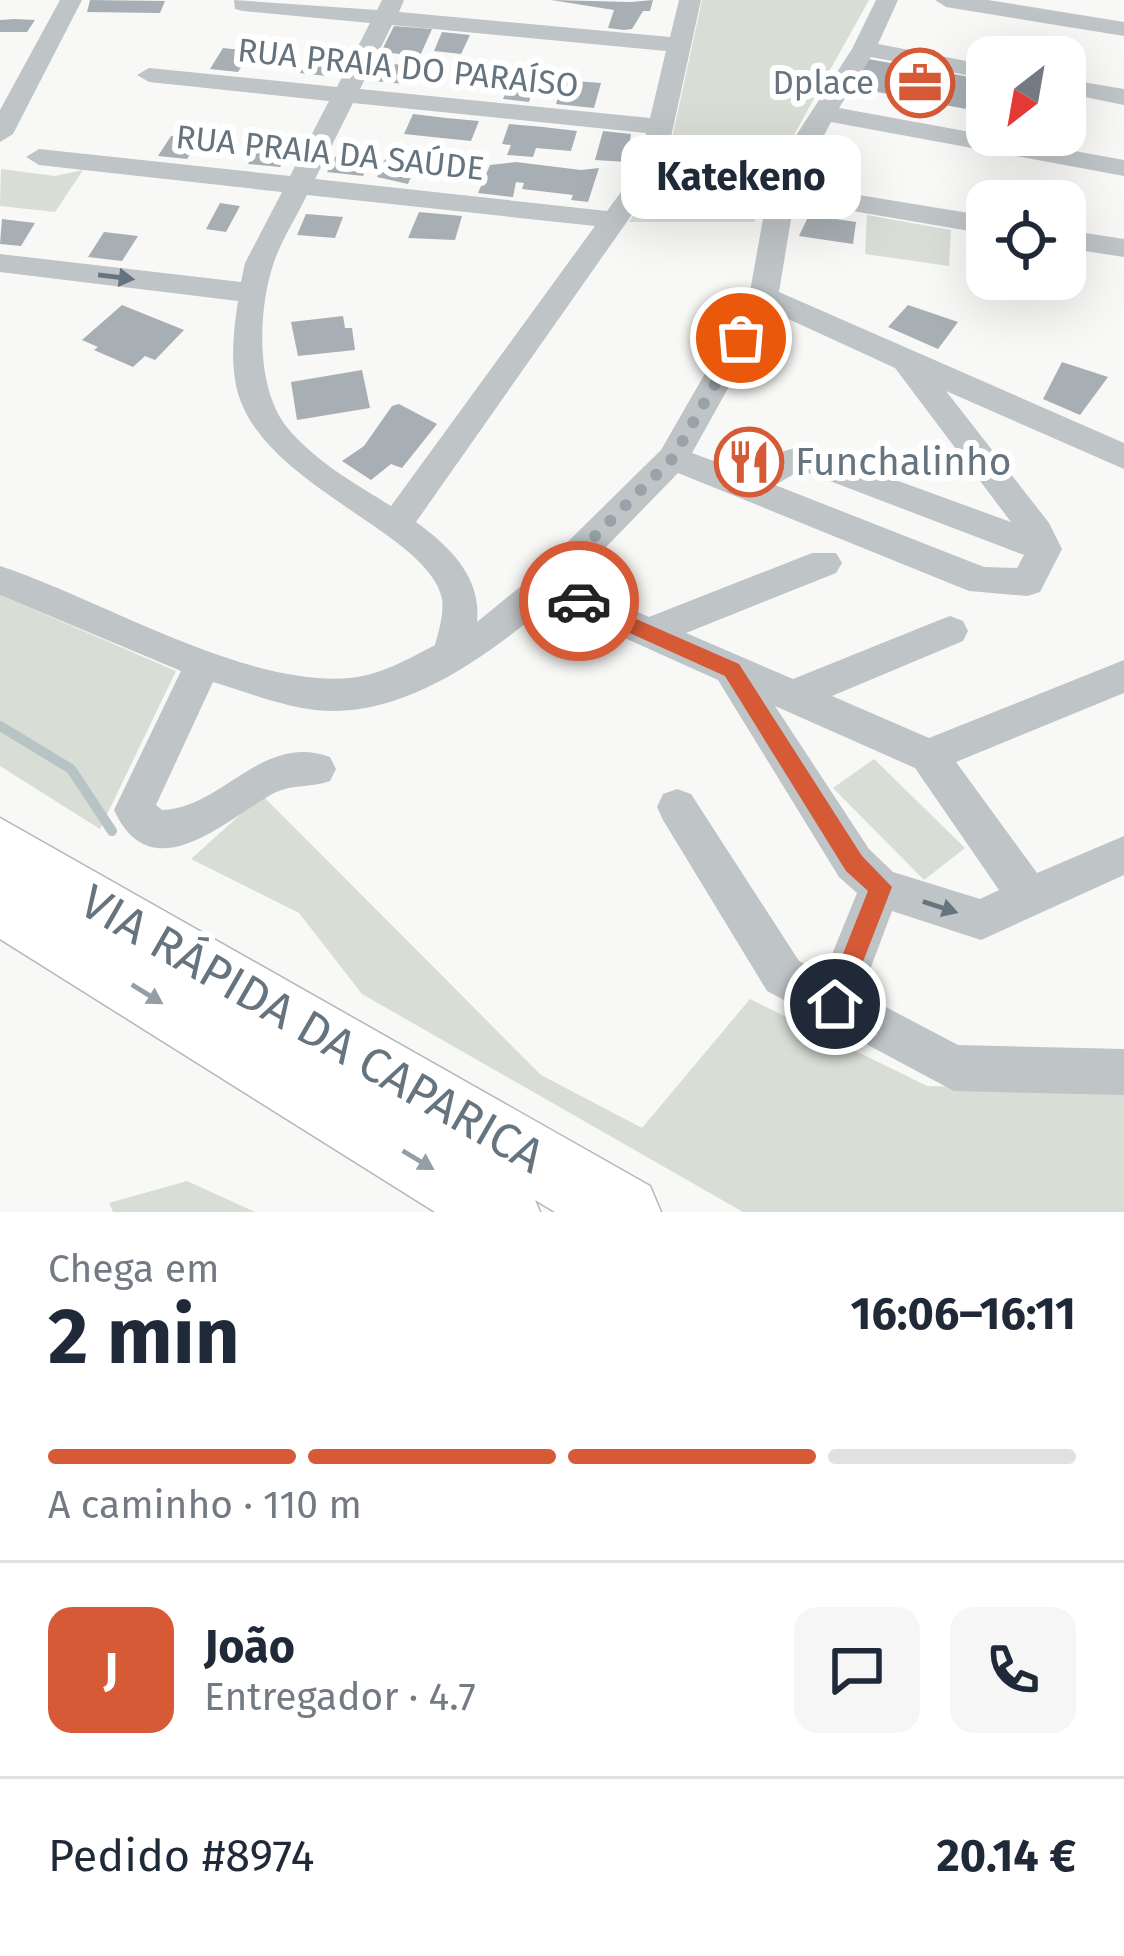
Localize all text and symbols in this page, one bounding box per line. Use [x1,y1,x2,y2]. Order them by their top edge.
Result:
street label: RUA PRAIA DO PARAÍSO [235,30,581,106]
north arrow [966,36,1086,156]
map controls [966,36,1086,300]
office icon: Dplace [885,48,955,118]
place label: Dplace [773,63,874,103]
street label: RUA PRAIA DA SAÚDE [174,117,486,189]
callout: Katekeno [621,134,861,218]
text: Katekeno [656,154,826,200]
button: locate [966,180,1086,300]
one-way arrow [98,268,135,287]
pin [690,287,792,389]
icon: bag [708,305,774,371]
restaurant icon: Funchalinho [714,427,784,497]
place label: Funchalinho [795,439,1012,485]
courier [519,541,639,661]
icon: car [546,568,612,634]
street label: VIA RÁPIDA DA CAPARICA [70,873,554,1186]
one-way arrow [922,898,959,917]
pin [784,953,886,1055]
icon: home [802,971,868,1037]
one-way arrow [130,983,164,1004]
one-way arrow [401,1149,435,1170]
text: Chega em [48,1246,219,1292]
text: 16:06–16:11 [851,1287,1076,1341]
text: 2 min [48,1290,240,1384]
text: A caminho · 110 m [48,1482,362,1528]
button: chat [794,1607,920,1733]
button: phone [950,1607,1076,1733]
text: João [204,1620,295,1674]
text: J [104,1643,118,1697]
text: Entregador · 4.7 [204,1674,476,1720]
text: Pedido #8974 [48,1829,314,1883]
text: 20.14 € [937,1829,1076,1883]

